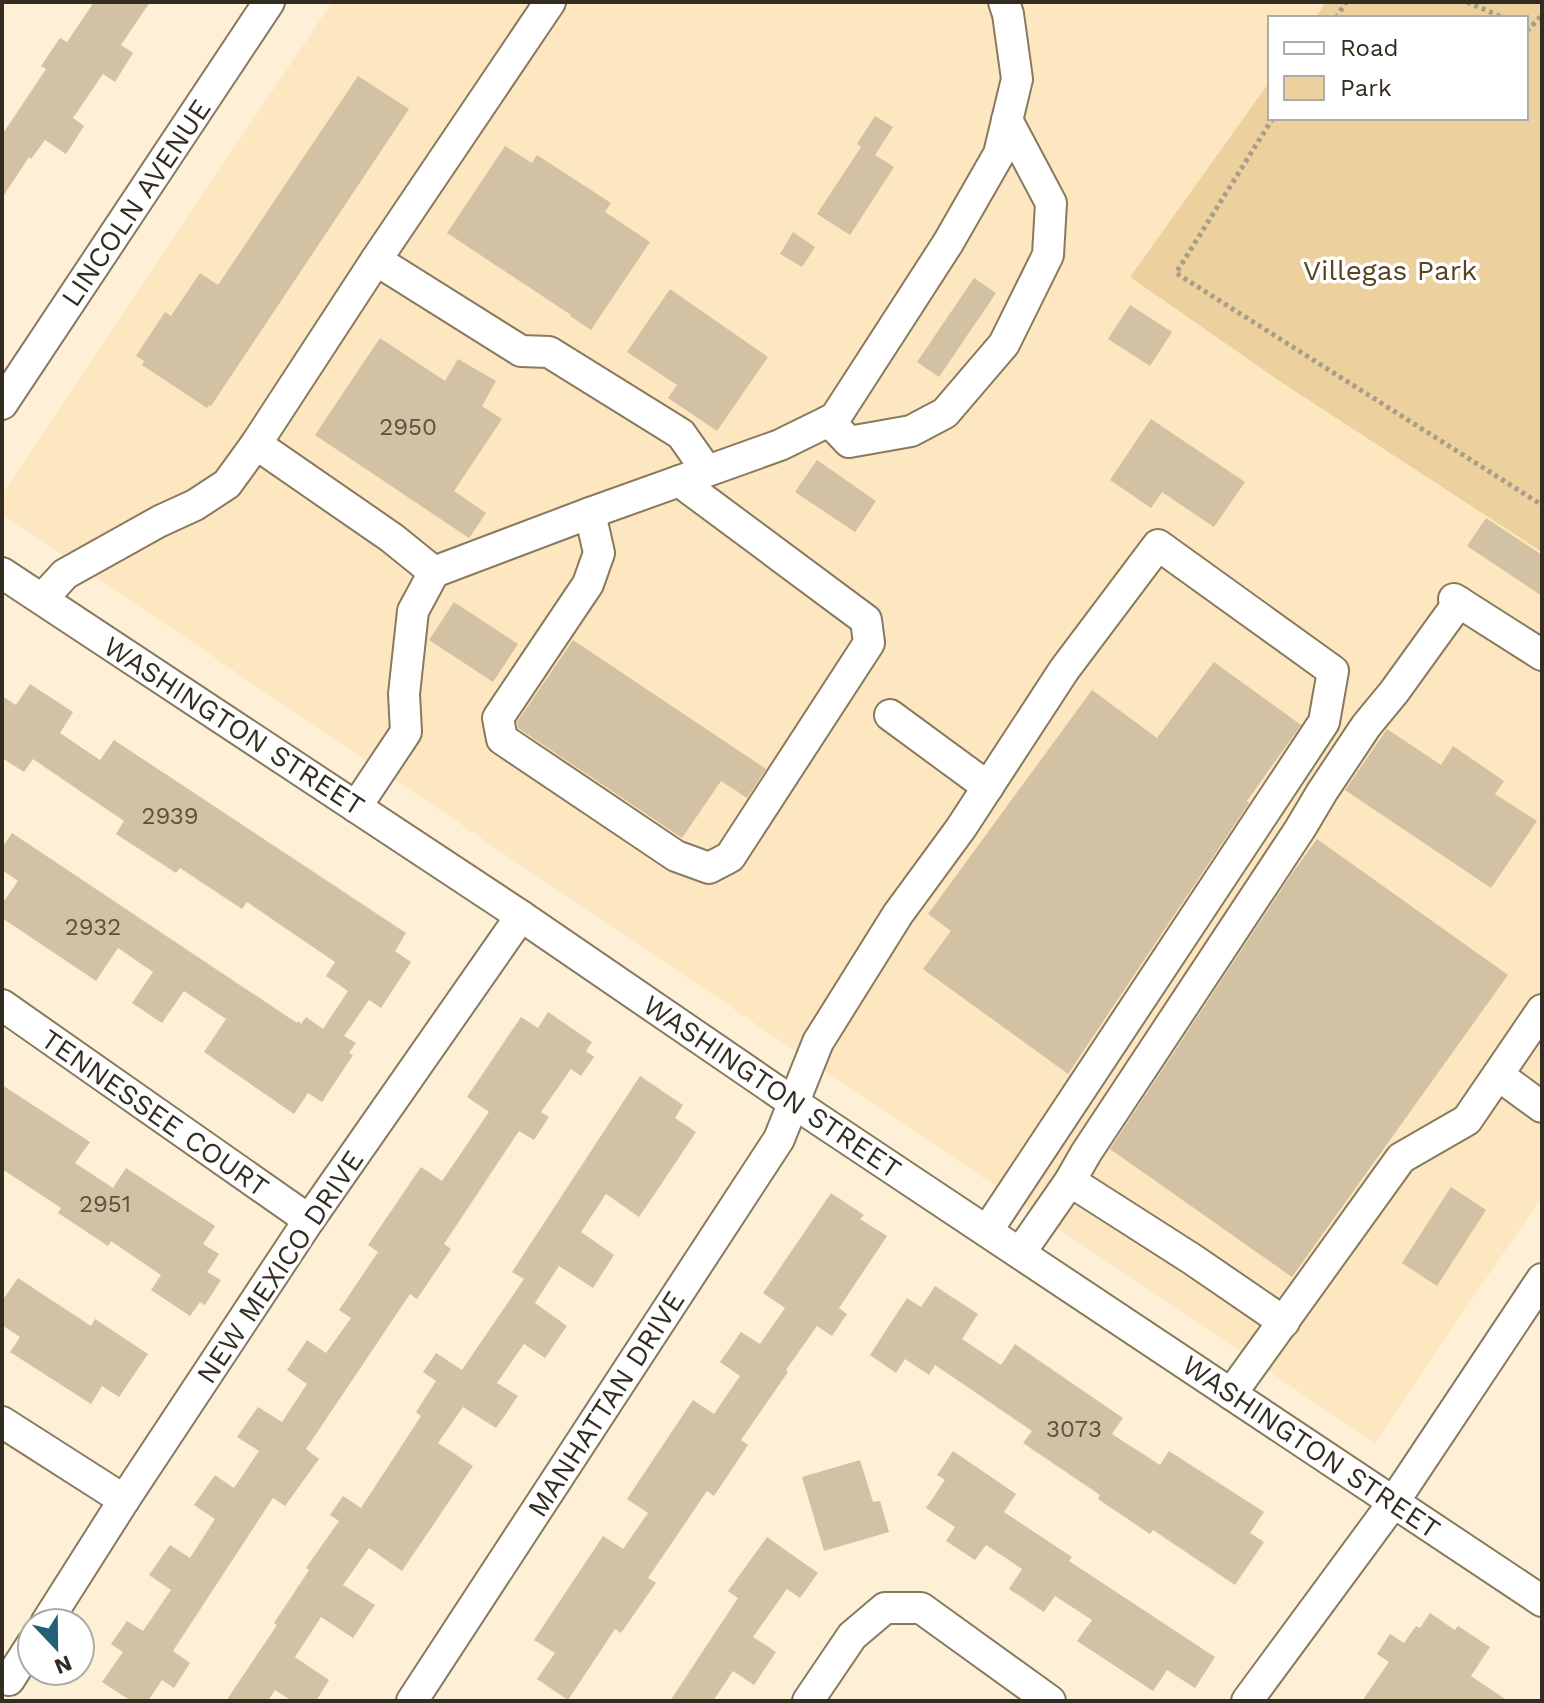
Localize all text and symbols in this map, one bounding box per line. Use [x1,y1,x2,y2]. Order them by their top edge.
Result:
legend [1268,16,1528,120]
text: Road [1340,34,1399,62]
text: Park [1340,74,1392,102]
street label: LINCOLN AVENUE [55,93,217,313]
park label: Villegas Park [1303,254,1477,287]
house number: 2950 [379,413,437,441]
street label: WASHINGTON STREET [98,629,371,823]
house number: 2939 [141,802,199,830]
house number: 2932 [65,913,121,941]
street label: WASHINGTON STREET [637,988,907,1186]
street label: TENNESSEE COURT [35,1022,275,1204]
street label: NEW MEXICO DRIVE [190,1144,370,1390]
house number: 2951 [79,1190,131,1218]
street label: MANHATTAN DRIVE [521,1285,691,1523]
street label: WASHINGTON STREET [1176,1348,1446,1546]
house number: 3073 [1046,1415,1102,1443]
north arrow [16,1607,96,1687]
text: N [51,1650,76,1680]

